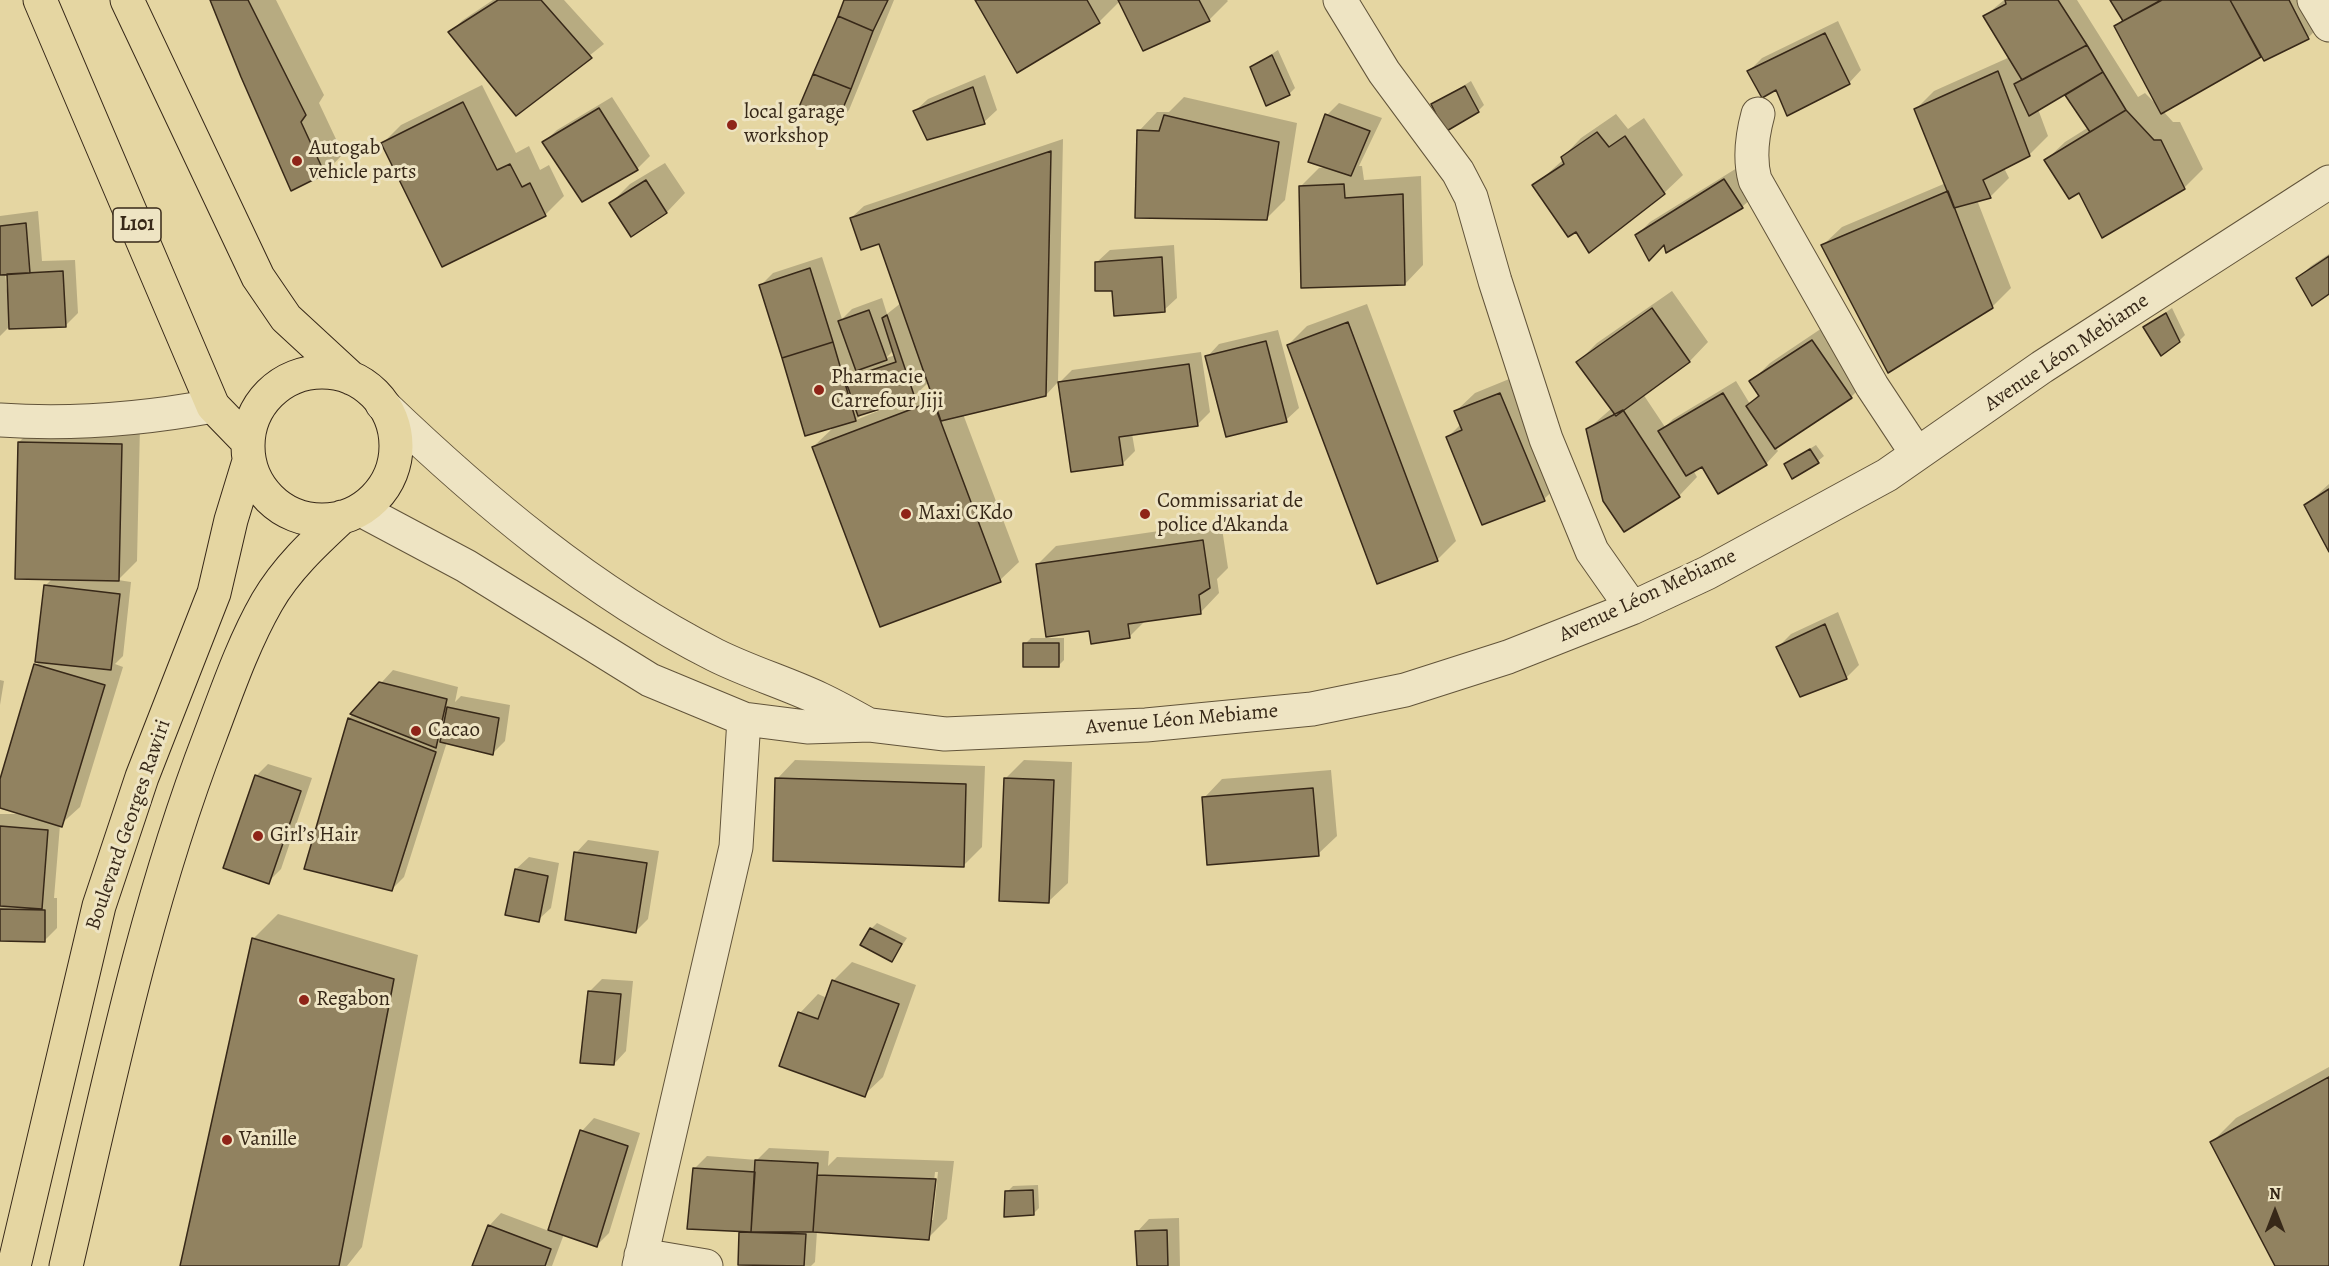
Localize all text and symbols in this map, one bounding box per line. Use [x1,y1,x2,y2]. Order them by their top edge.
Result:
place label: local garage workshop [744,100,845,150]
marker: local garage workshop [725,118,739,132]
place label: Autogab vehicle parts [309,136,416,186]
marker: Autogab vehicle parts [290,154,304,168]
road number: L101 [113,208,161,242]
street label: Avenue Léon Mebiame [1980,289,2154,417]
place label: Pharmacie Carrefour Jiji [831,365,943,415]
marker: Pharmacie Carrefour Jiji [812,383,826,397]
place label: Commissariat de police d'Akanda [1157,489,1303,539]
place label: Maxi CKdo [918,501,1013,527]
marker: Maxi CKdo [899,507,913,521]
marker: Commissariat de police d'Akanda [1138,507,1152,521]
street label: Avenue Léon Mebiame [1555,544,1741,648]
street label: Avenue Léon Mebiame [1085,699,1279,741]
street label: Boulevard Georges Rawiri [81,716,177,934]
place label: Cacao [428,718,480,744]
marker: Cacao [409,724,423,738]
place label: Girl’s Hair [270,823,358,849]
marker: Girl’s Hair [251,829,265,843]
place label: Regabon [316,987,390,1013]
marker: Regabon [297,993,311,1007]
place label: Vanille [239,1127,297,1153]
marker: Vanille [220,1133,234,1147]
north arrow [2245,1182,2305,1242]
text: N [2269,1183,2281,1205]

